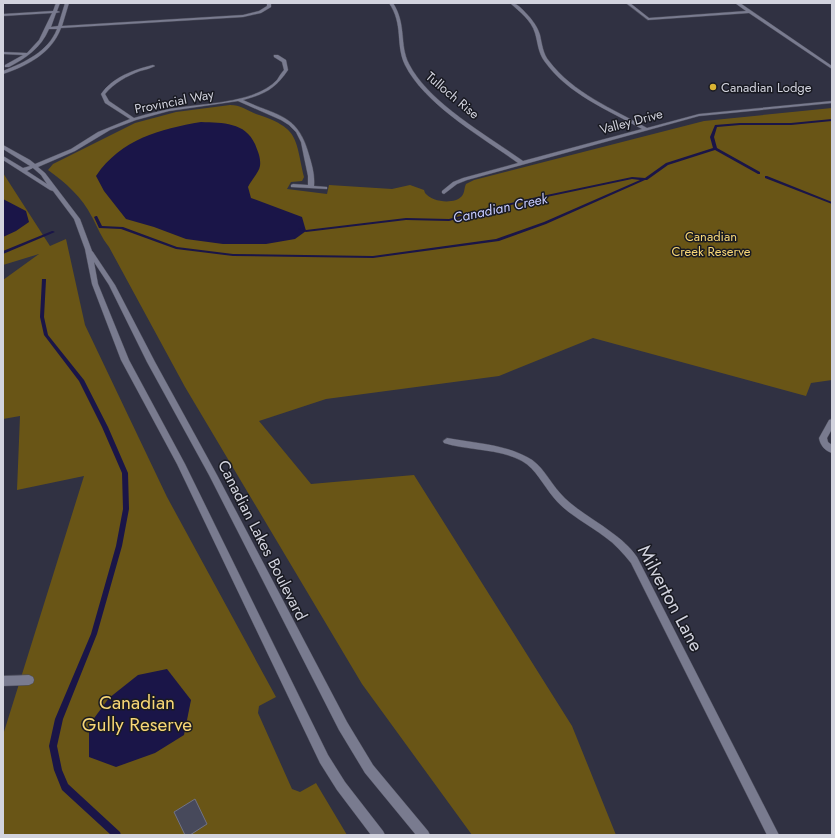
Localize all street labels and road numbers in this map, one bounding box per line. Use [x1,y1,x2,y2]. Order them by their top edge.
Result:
street label: Tulloch Rise [422,67,484,124]
street label: Provincial Way [133,84,216,118]
street label: Valley Drive [597,104,665,139]
street label: Canadian Lakes Boulevard [212,456,313,624]
street label: Milverton Lane [631,540,710,656]

